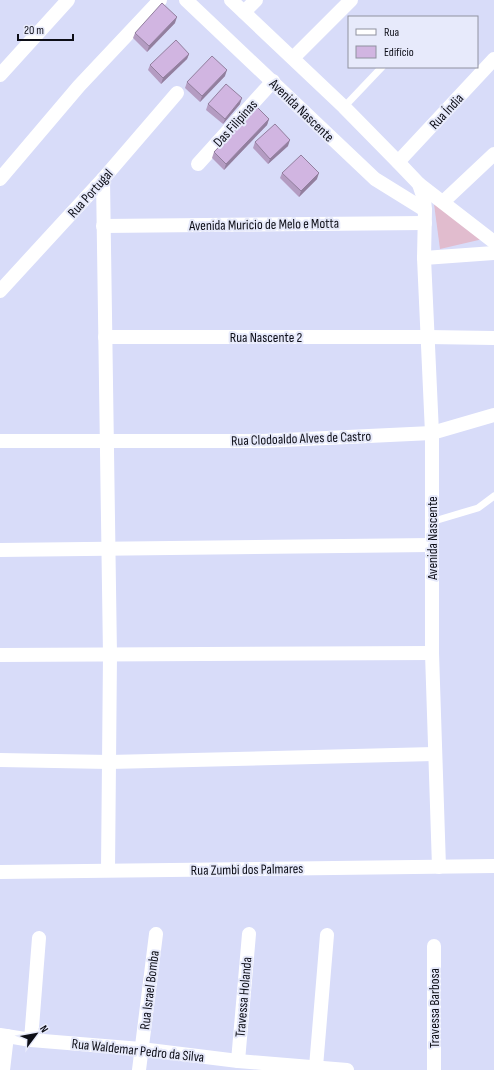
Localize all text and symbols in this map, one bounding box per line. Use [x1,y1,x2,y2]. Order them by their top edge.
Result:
scale bar [18,16,73,42]
legend [348,16,478,68]
text: 20 m [24,23,44,38]
text: Rua [384,25,400,40]
text: Edifício [384,45,414,60]
street label: Avenida Nascente [265,75,338,145]
street label: Rua Índia [426,90,467,133]
street label: Das Filipinas [210,96,261,151]
street label: Rua Portugal [64,166,117,221]
street label: Avenida Muricio de Melo e Motta [188,215,339,234]
street label: Rua Nascente 2 [230,329,302,346]
street label: Rua Clodoaldo Alves de Castro [231,428,372,449]
street label: Avenida Nascente [424,496,441,581]
street label: Rua Zumbi dos Palmares [191,860,303,879]
street label: Rua Israel Bomba [136,949,163,1031]
street label: Travessa Holanda [232,956,255,1038]
street label: Travessa Barbosa [426,968,443,1048]
north arrow [16,1014,56,1054]
text: N [37,1023,51,1035]
street label: Rua Waldemar Pedro da Silva [71,1035,205,1066]

